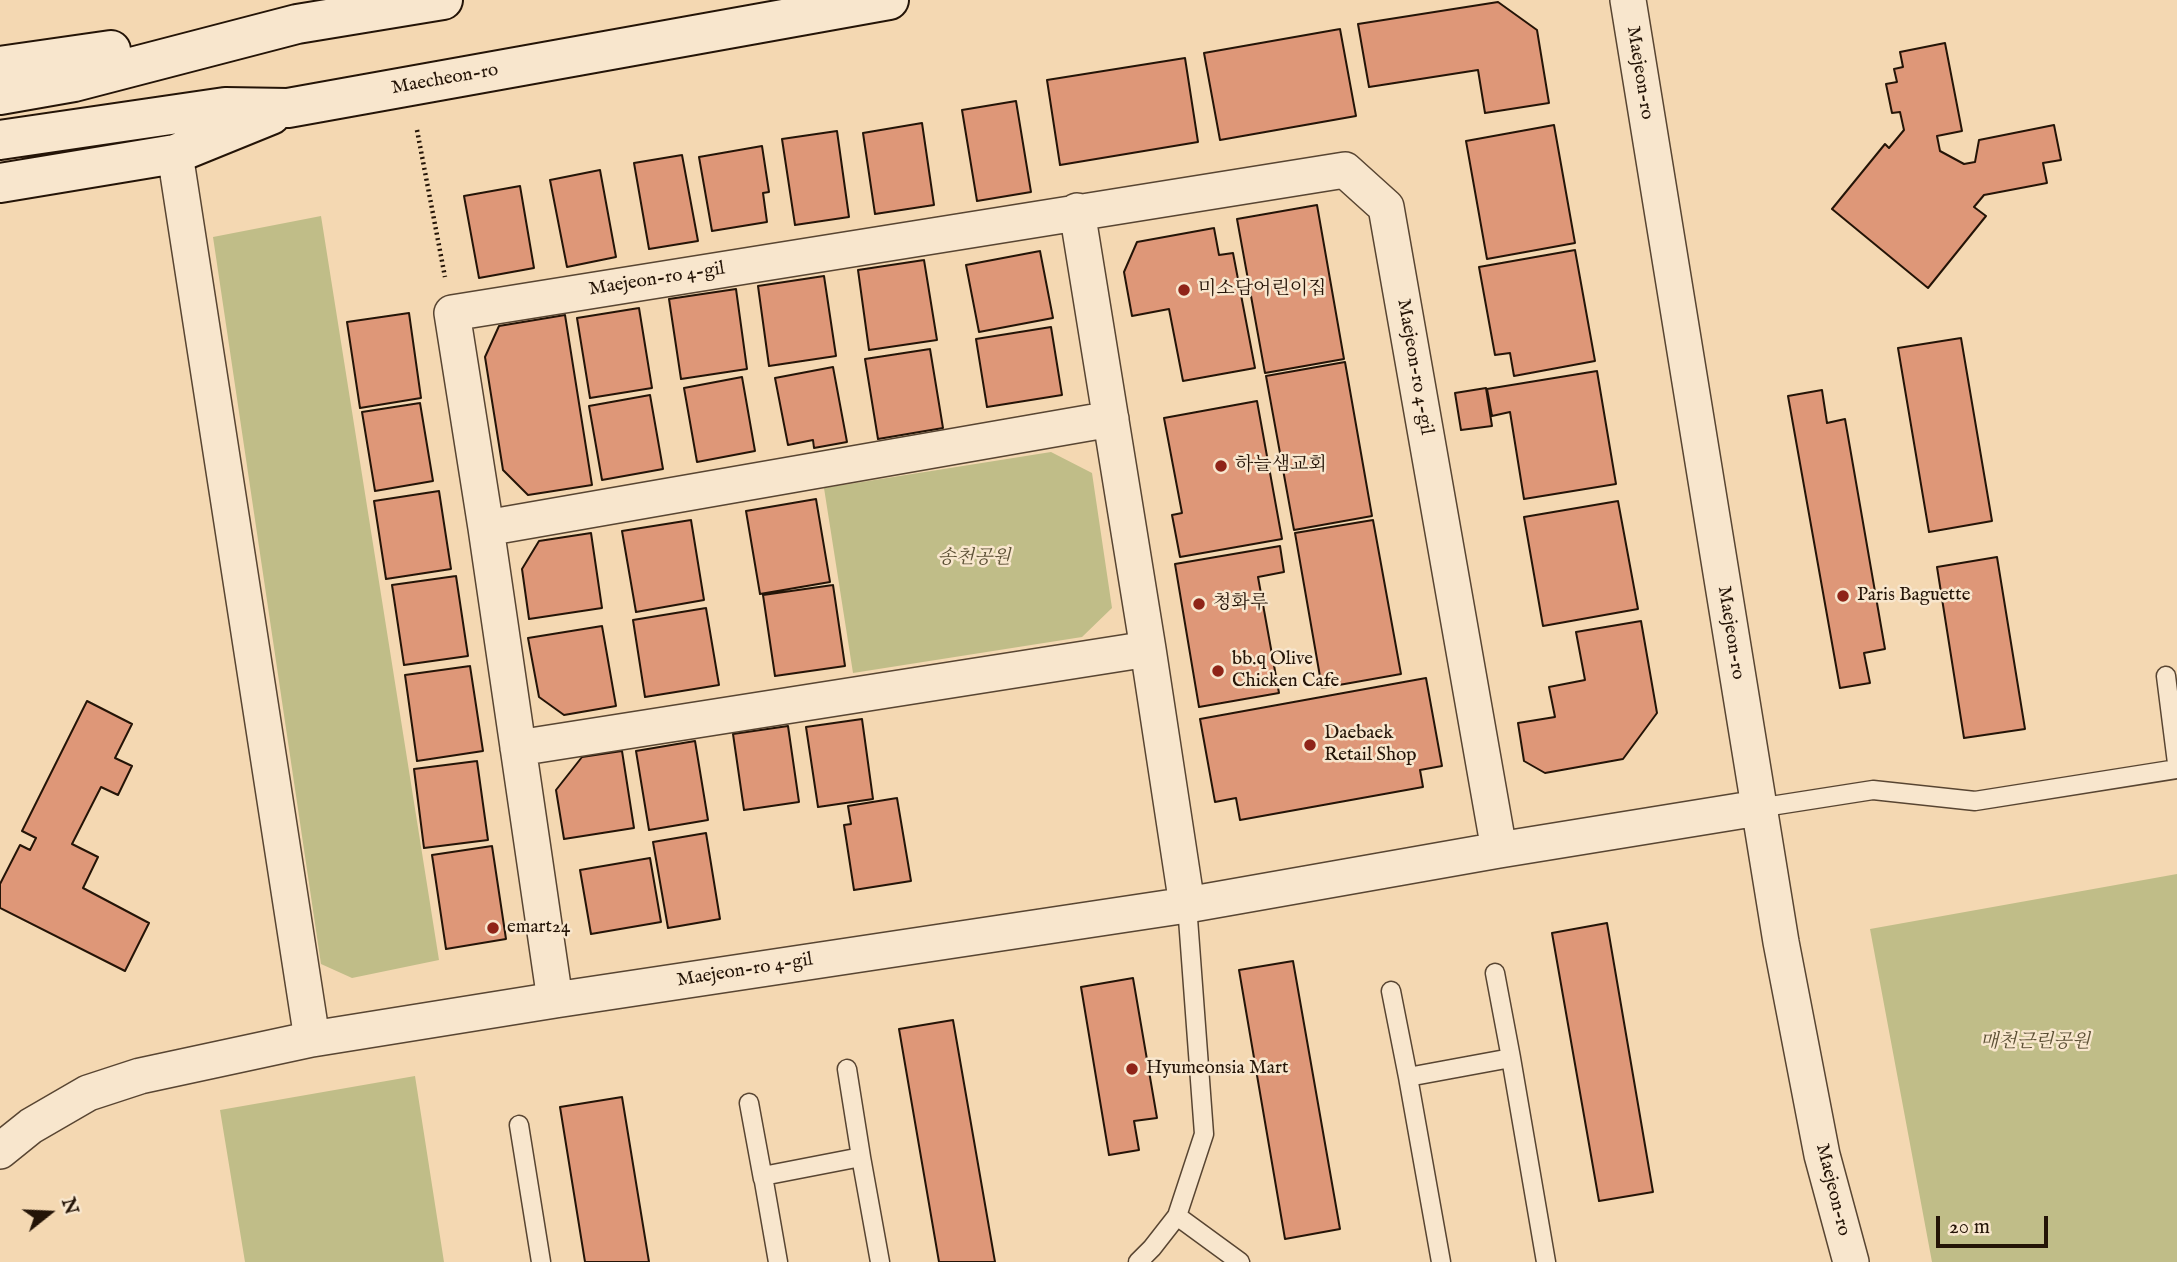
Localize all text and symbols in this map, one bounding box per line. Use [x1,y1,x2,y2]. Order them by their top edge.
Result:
street label: Maejeon-ro [1620,25,1658,121]
street label: Maecheon-ro [390,59,500,101]
street label: Maejeon-ro 4-gil [587,258,727,302]
place label: 미소담어린이집 [1198,279,1326,301]
marker: 미소담어린이집 [1176,282,1192,298]
street label: Maejeon-ro 4-gil [1391,297,1437,437]
place label: 하늘샘교회 [1235,455,1327,477]
marker: 하늘샘교회 [1213,458,1229,474]
park label: 송천공원 [937,548,1011,570]
street label: Maejeon-ro [1711,585,1749,681]
place label: Paris Baguette [1857,585,1970,607]
marker: Paris Baguette [1835,588,1851,604]
place label: 청화루 [1213,593,1268,615]
marker: 청화루 [1191,596,1207,612]
place label: bb.q Olive Chicken Cafe [1232,649,1339,693]
marker: bb.q Olive Chicken Cafe [1210,663,1226,679]
place label: Daebaek Retail Shop [1324,723,1417,767]
marker: Daebaek Retail Shop [1302,737,1318,753]
place label: emart24 [507,917,570,939]
marker: emart24 [485,920,501,936]
street label: Maejeon-ro 4-gil [675,949,815,993]
park label: 매천근린공원 [1980,1032,2090,1054]
place label: Hyumeonsia Mart [1146,1058,1288,1080]
marker: Hyumeonsia Mart [1124,1061,1140,1077]
street label: Maejeon-ro [1810,1141,1854,1239]
north arrow [14,1178,84,1248]
text: N [55,1195,83,1218]
scale bar [1939,1202,2051,1246]
text: 20 m [1949,1214,1990,1241]

